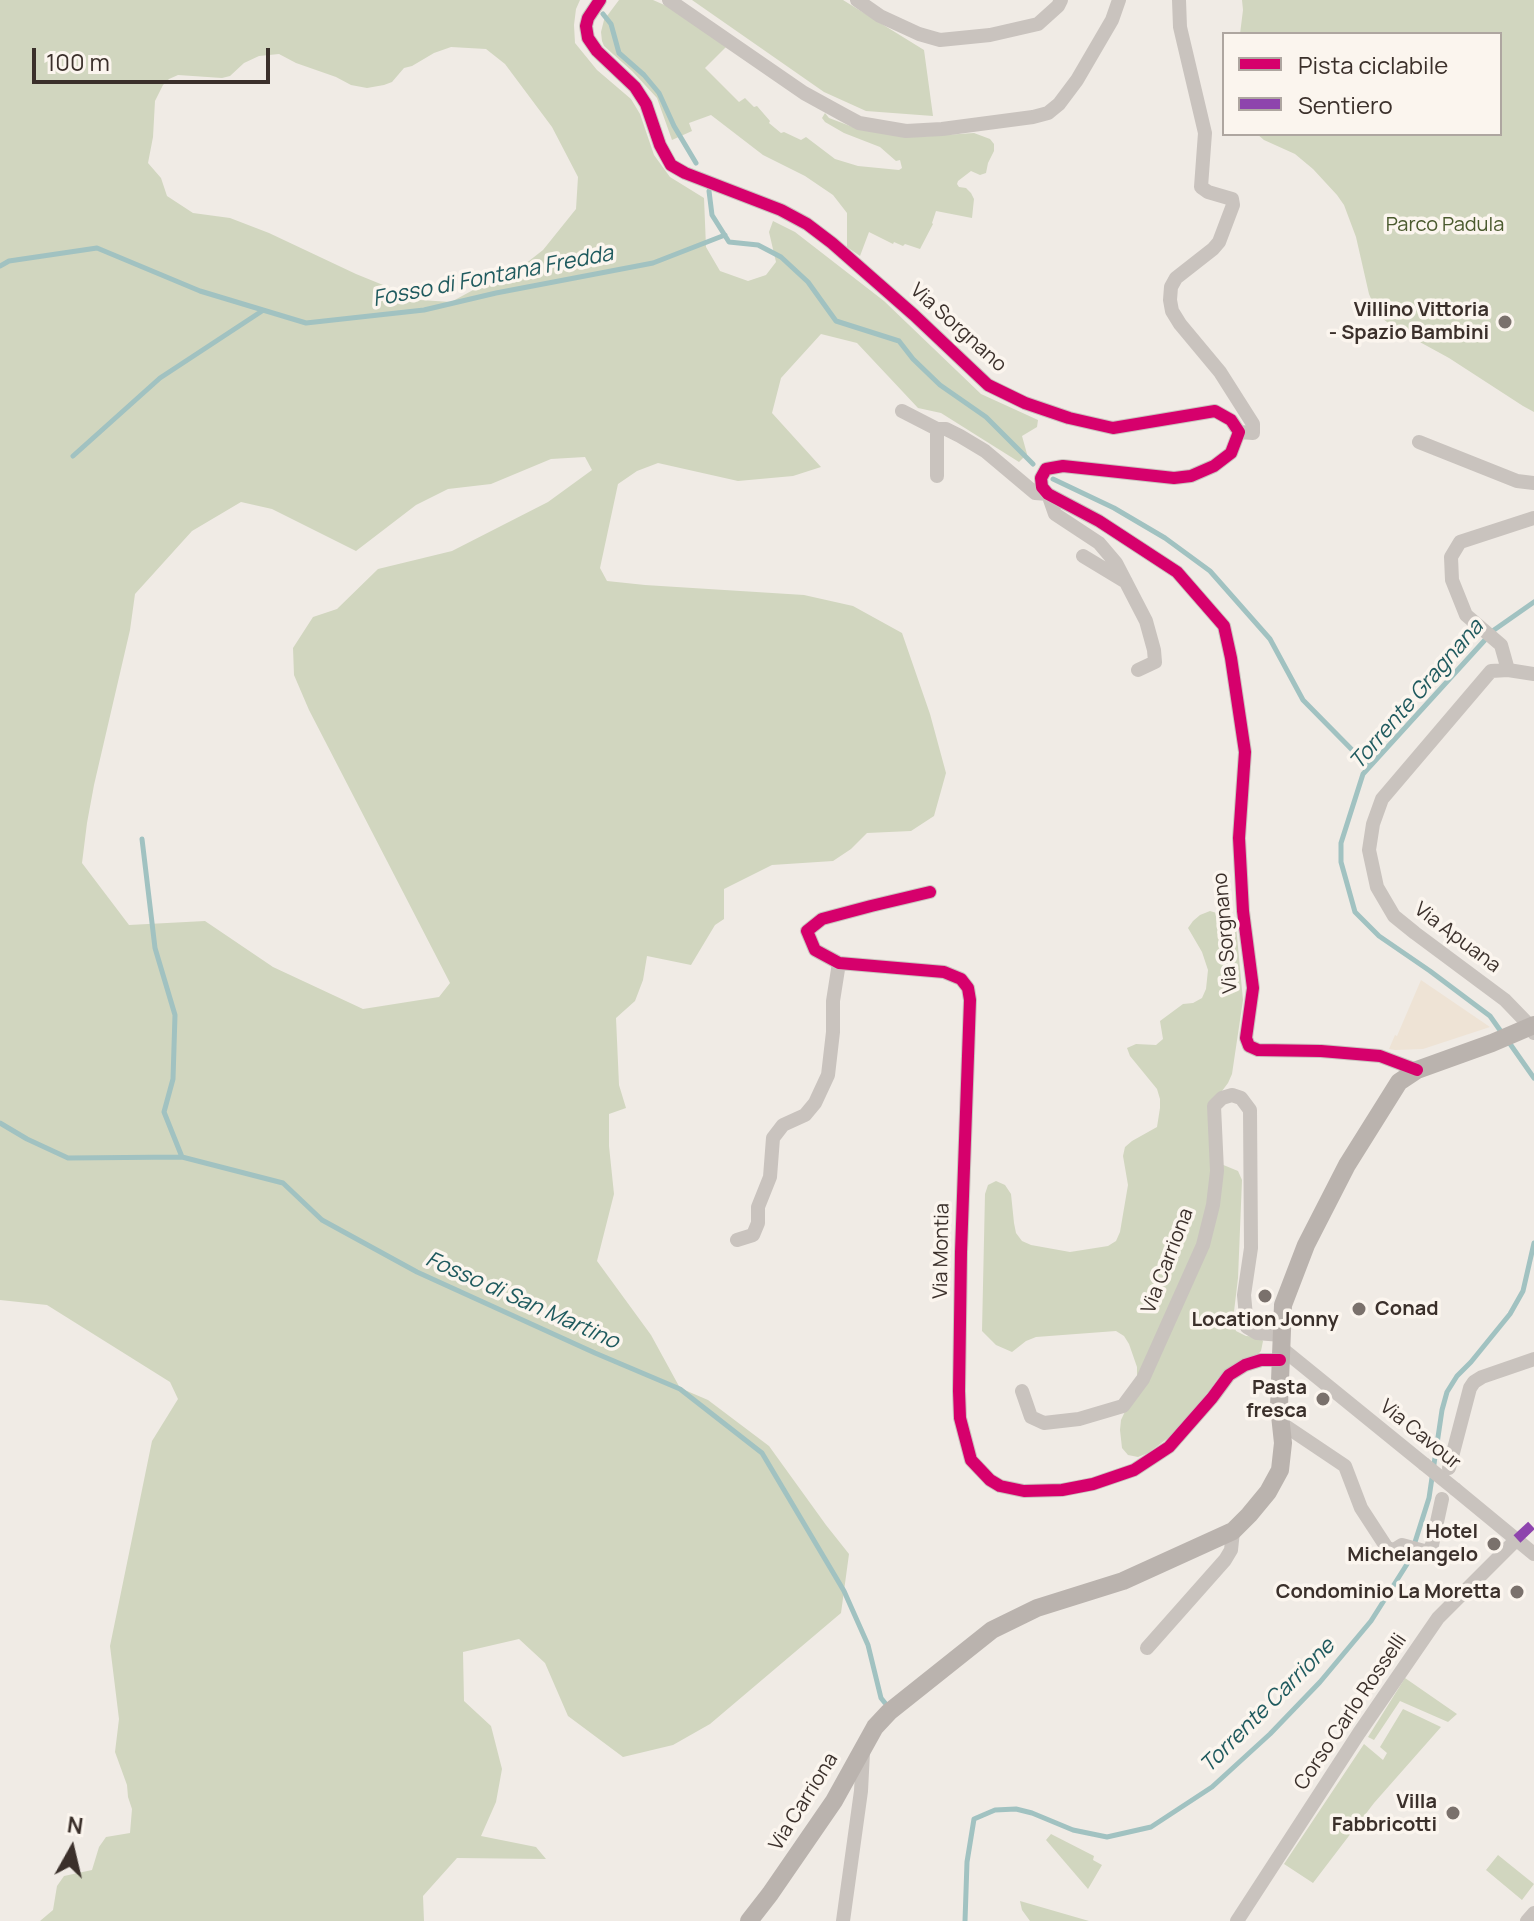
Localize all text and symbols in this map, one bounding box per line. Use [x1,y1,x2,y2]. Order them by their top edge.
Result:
scale bar [36,32,274,82]
legend [1222,32,1502,136]
text: 100 m [46,45,110,78]
text: Pista ciclabile [1298,48,1448,81]
text: Sentiero [1298,88,1393,121]
park label: Parco Padula [1386,213,1504,237]
water label: Fosso di Fontana Fredda [371,241,615,313]
street label: Via Sorgnano [905,279,1011,377]
place label: Villino Vittoria - Spazio Bambini [1329,298,1489,345]
marker: Villino Vittoria - Spazio Bambini [1496,313,1514,331]
water label: Torrente Gragnana [1345,615,1489,775]
street label: Via Sorgnano [1209,872,1243,994]
street label: Via Apuana [1409,898,1505,978]
street label: Via Montia [929,1203,955,1299]
street label: Via Carriona [1137,1205,1199,1317]
water label: Fosso di San Martino [421,1247,623,1355]
marker: Location Jonny [1256,1287,1274,1305]
place label: Conad [1375,1297,1438,1321]
marker: Conad [1350,1300,1368,1318]
place label: Location Jonny [1191,1308,1339,1332]
place label: Pasta fresca [1246,1376,1307,1423]
marker: Pasta fresca [1314,1390,1332,1408]
street label: Via Cavour [1375,1395,1465,1475]
place label: Hotel Michelangelo [1347,1520,1478,1567]
marker: Hotel Michelangelo [1485,1535,1503,1553]
place label: Condominio La Moretta [1276,1580,1501,1604]
marker: Condominio La Moretta [1508,1583,1526,1601]
street label: Corso Carlo Rosselli [1290,1629,1412,1795]
water label: Torrente Carrione [1195,1633,1341,1779]
street label: Via Carriona [764,1749,844,1855]
place label: Villa Fabbricotti [1332,1790,1437,1837]
marker: Villa Fabbricotti [1444,1804,1462,1822]
north arrow [32,1809,112,1889]
text: N [65,1809,85,1841]

